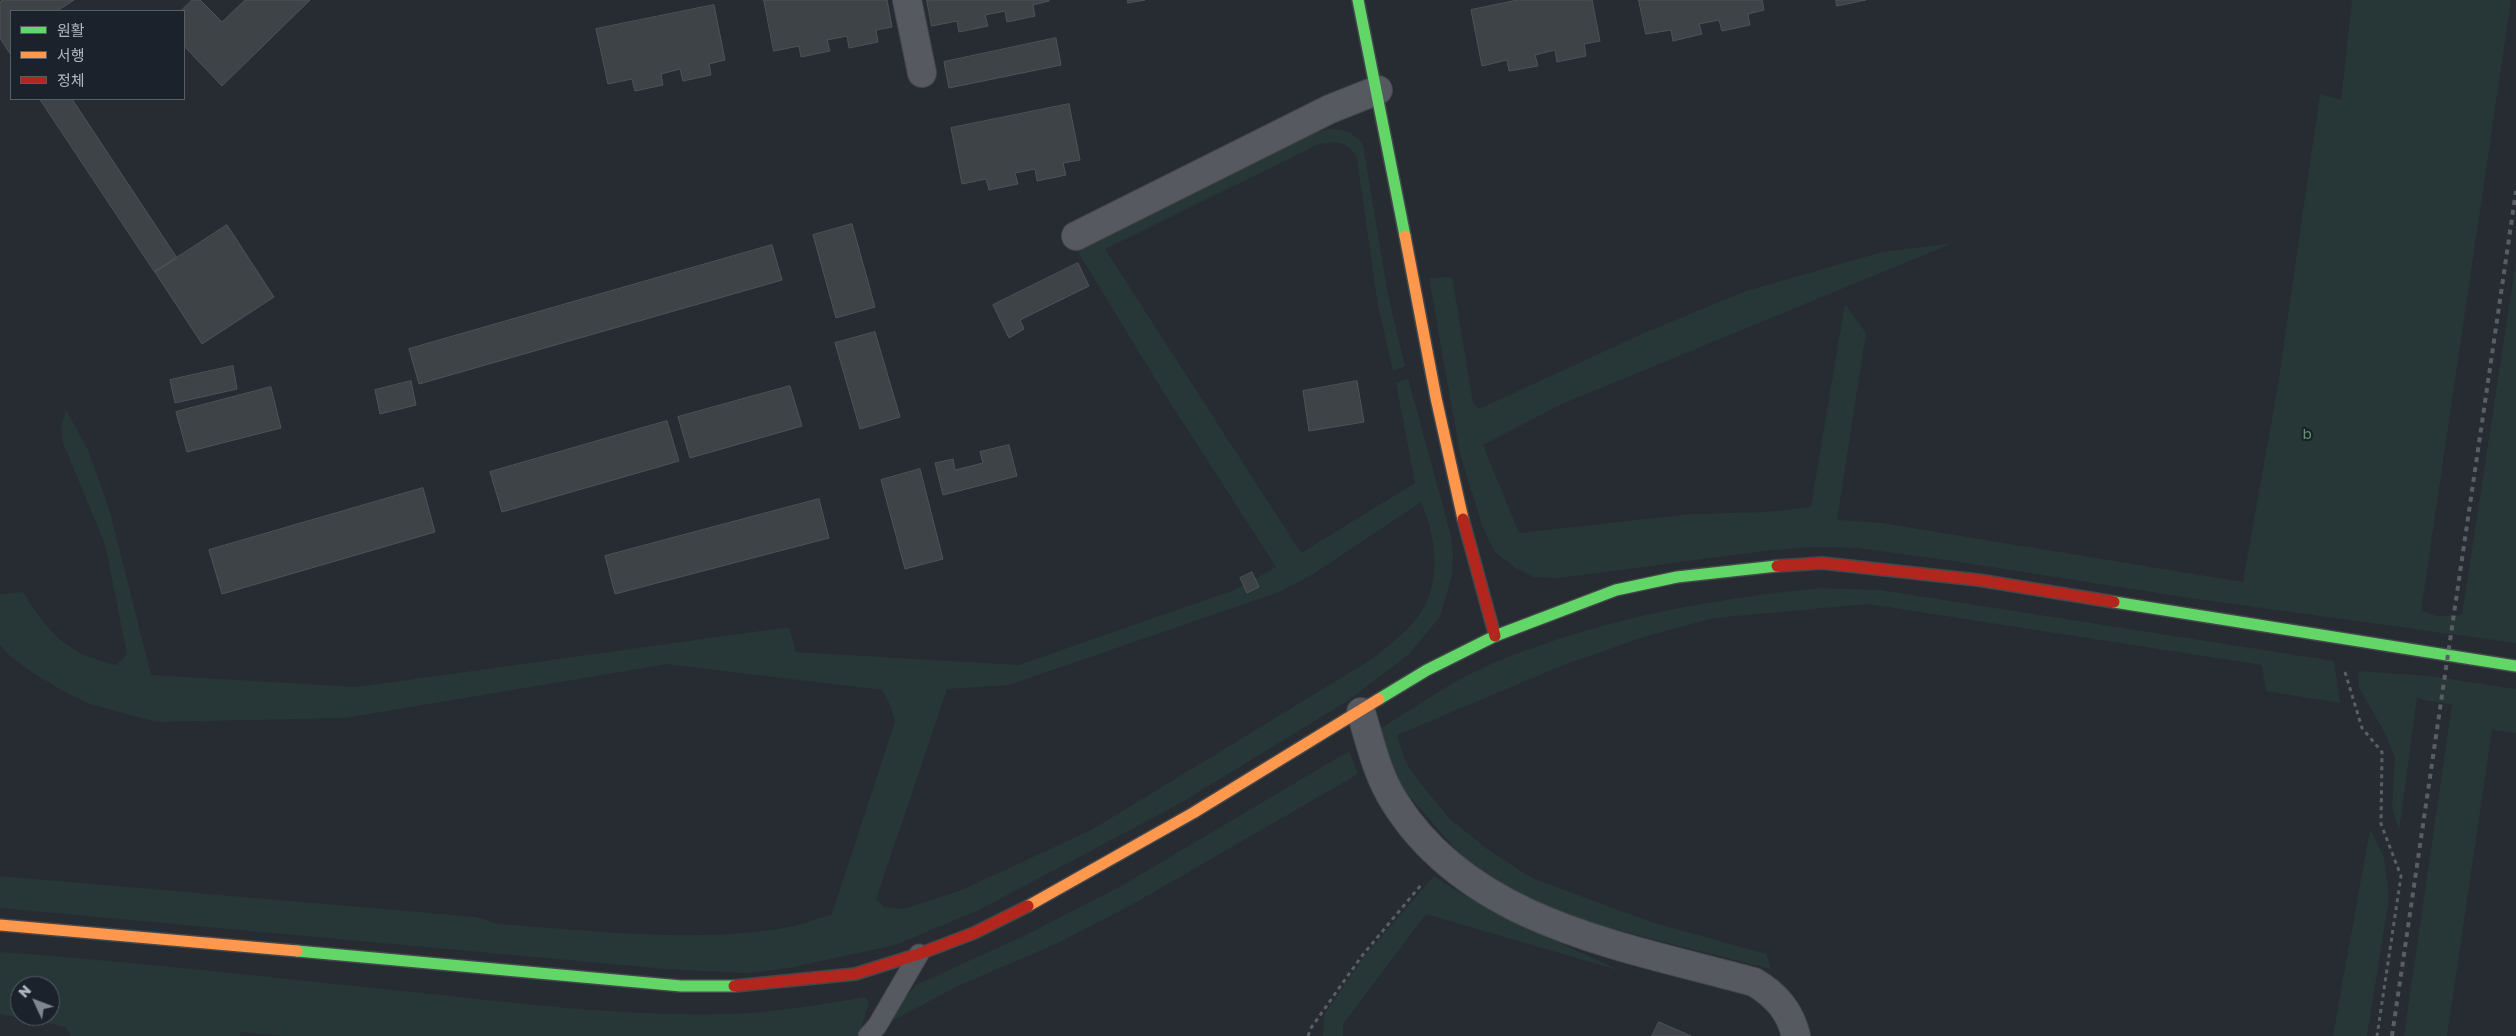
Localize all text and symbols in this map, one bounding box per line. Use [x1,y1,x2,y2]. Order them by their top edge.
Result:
legend [10,10,185,100]
text: 원활 [57,21,85,39]
text: 서행 [57,46,85,64]
text: 정체 [57,71,85,89]
park label: b [2302,425,2312,443]
north arrow [10,976,60,1026]
text: N [15,981,34,1001]

